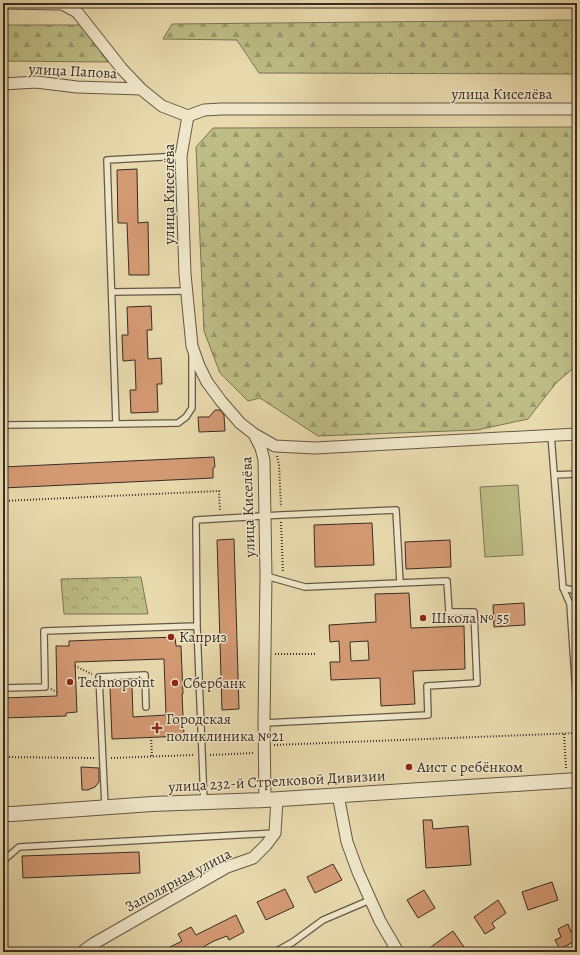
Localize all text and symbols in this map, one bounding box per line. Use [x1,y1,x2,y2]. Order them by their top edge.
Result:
street label: улица Папова [27,59,118,83]
street label: улица Киселёва [450,84,553,104]
street label: улица Киселёва [159,143,179,246]
street label: улица Киселёва [236,456,260,559]
place label: Школа № 55 [431,608,509,628]
marker: Школа № 55 [418,613,428,623]
place label: Каприз [179,627,227,647]
marker: Каприз [166,632,176,642]
place label: Technopoint [78,672,155,692]
place label: Сбербанк [183,673,246,693]
marker: Technopoint [65,677,75,687]
marker: Сбербанк [170,678,180,688]
place label: Городская поликлиника №21 [166,709,284,746]
marker: Городская поликлиника №21 [151,722,163,734]
place label: Аист с ребёнком [416,757,523,777]
marker: Аист с ребёнком [404,762,414,772]
street label: улица 232-й Стрелковой Дивизии [167,765,386,797]
street label: Заполярная улица [121,844,235,916]

